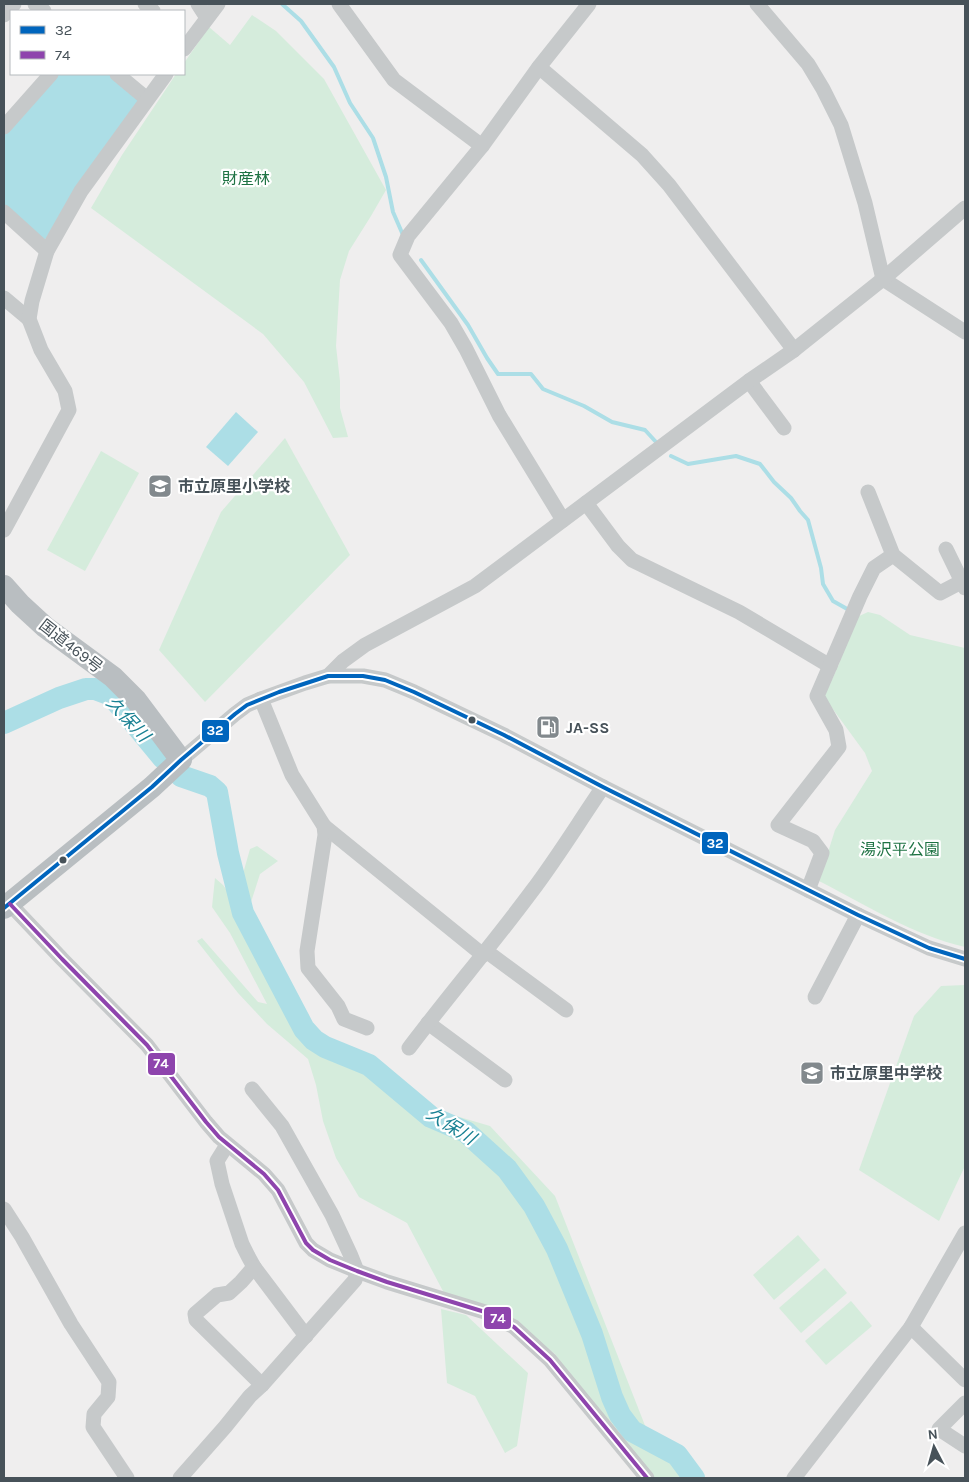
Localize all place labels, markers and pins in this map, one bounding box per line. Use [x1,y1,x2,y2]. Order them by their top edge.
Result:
school or university icon: 市立原里小学校 [147,473,173,499]
place label: 市立原里小学校 [178,477,290,496]
fuel station icon: JA-SS [535,714,561,740]
unlabelled marker [467,715,477,725]
place label: JA-SS [566,718,609,737]
unlabelled marker [58,855,68,865]
school or university icon: 市立原里中学校 [799,1060,825,1086]
place label: 市立原里中学校 [830,1064,942,1083]

